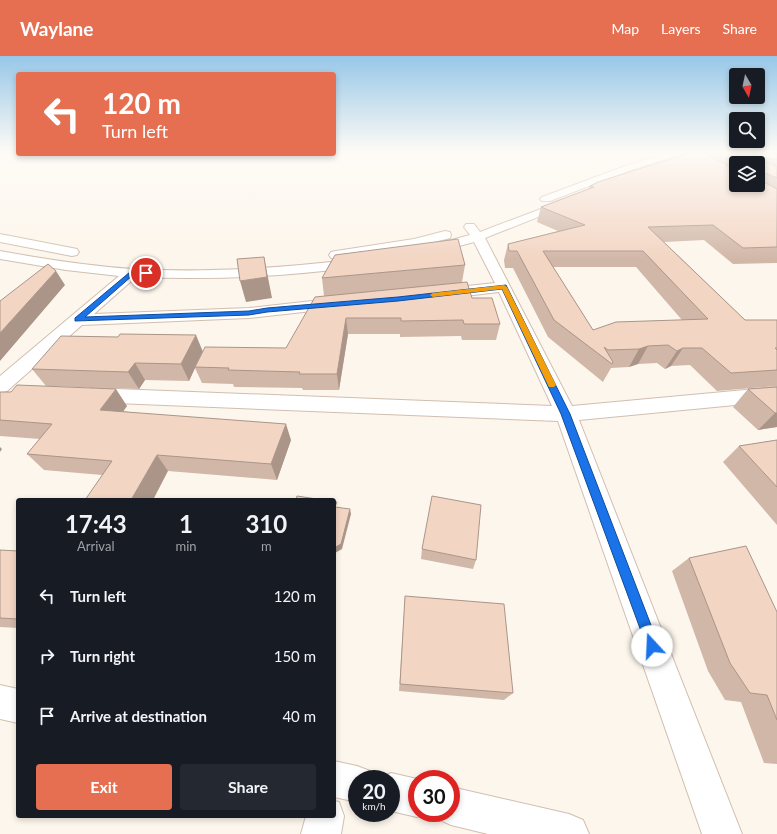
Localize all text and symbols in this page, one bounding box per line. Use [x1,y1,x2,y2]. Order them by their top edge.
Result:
text: Waylane [20,17,93,40]
text: Map [611,20,639,37]
text: Layers [661,20,701,37]
text: Share [723,20,757,37]
north arrow [729,68,765,104]
map controls [729,68,765,192]
text: 120 m [102,86,181,120]
icon: left [36,88,88,140]
button: search [729,112,765,148]
text: Turn left [102,120,168,142]
button: layers [729,156,765,192]
pin [129,256,163,290]
icon: arrive [135,262,157,284]
text: 17:43 [65,509,127,538]
text: 1 [179,509,193,538]
text: 310 [245,509,287,538]
text: Arrival [77,538,114,554]
text: min [176,538,197,554]
text: m [261,538,272,554]
icon: left [36,585,58,607]
text: Turn left [70,587,126,605]
text: 120 m [274,587,316,605]
position arrow [631,625,673,667]
icon: right [36,645,58,667]
text: Turn right [70,647,135,665]
text: 150 m [274,647,316,665]
icon: arrive [36,705,58,727]
text: Arrive at destination [70,707,207,725]
text: 40 m [282,707,316,725]
button: Exit [36,764,172,810]
button: Share [180,764,316,810]
speed limit sign: 30 [408,770,460,822]
text: 20 [362,779,386,803]
text: km/h [362,800,386,812]

